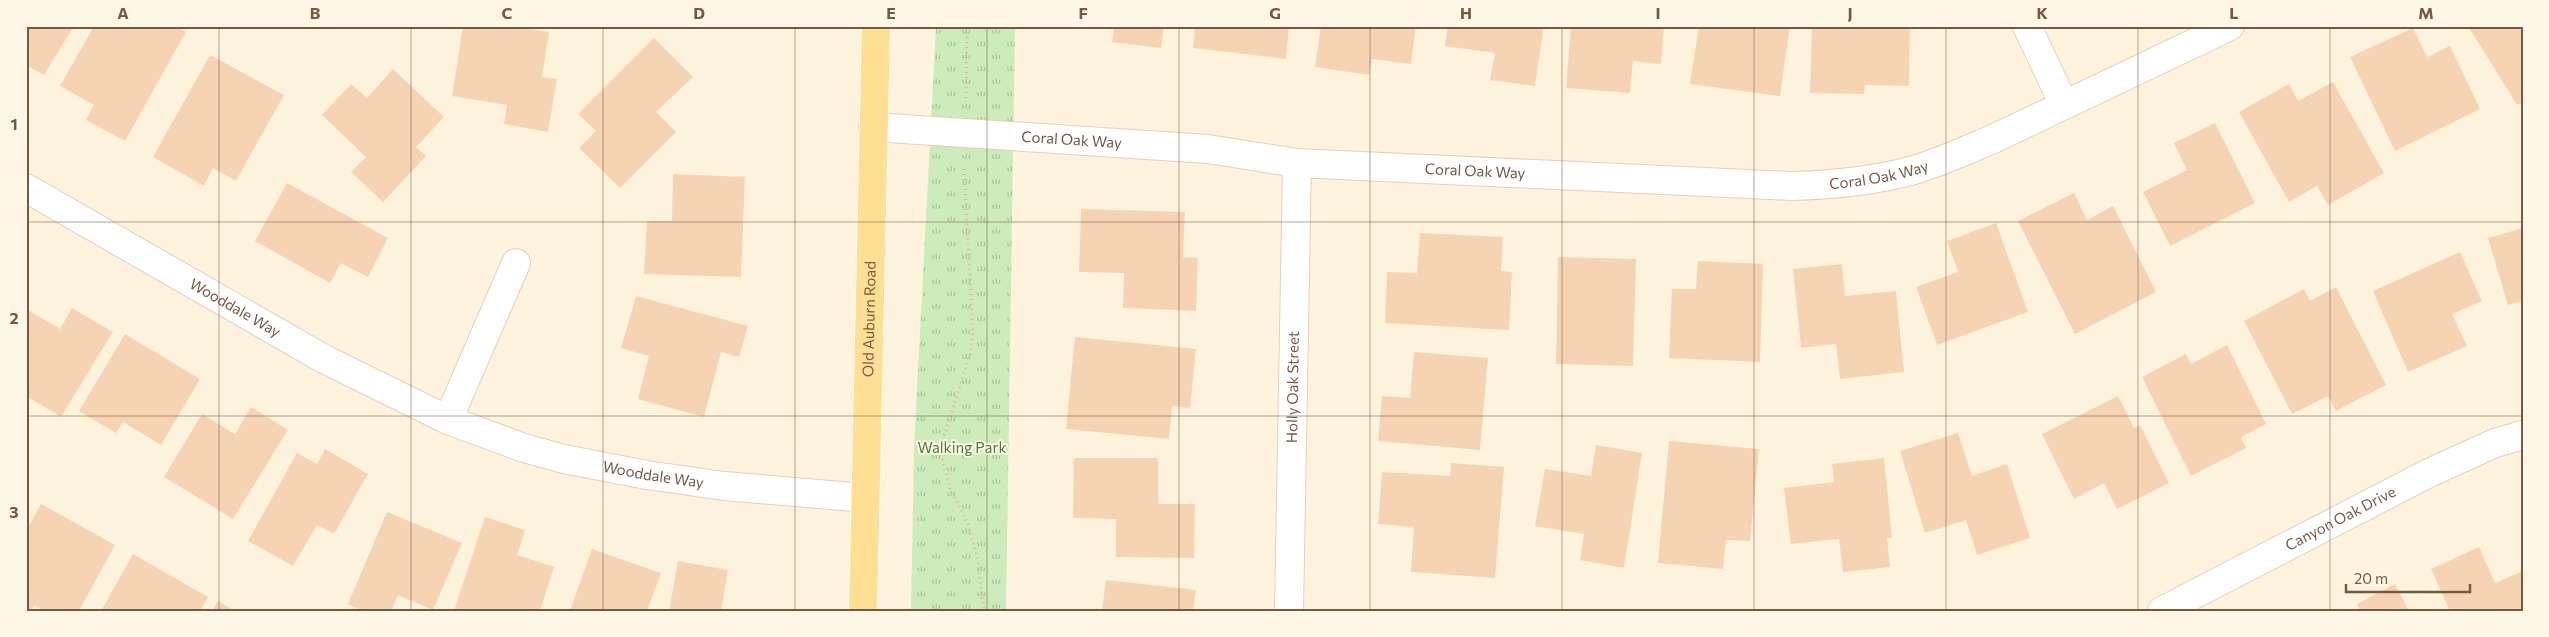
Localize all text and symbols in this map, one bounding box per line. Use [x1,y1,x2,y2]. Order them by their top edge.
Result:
text: A [117,3,129,22]
text: B [310,3,321,22]
text: C [502,3,513,22]
text: D [693,3,705,22]
text: E [886,3,896,22]
text: F [1078,3,1088,22]
text: G [1269,3,1281,22]
text: H [1460,3,1472,22]
text: I [1655,3,1661,22]
text: J [1847,3,1853,22]
text: K [2036,3,2048,22]
text: L [2229,3,2239,22]
text: M [2418,3,2434,22]
text: 1 [10,114,18,133]
street label: Coral Oak Way [1021,127,1123,151]
street label: Coral Oak Way [1828,156,1931,192]
street label: Coral Oak Way [1424,159,1526,182]
street label: Old Auburn Road [858,261,879,377]
street label: Wooddale Way [187,274,284,340]
text: 2 [9,308,19,327]
street label: Holly Oak Street [1282,331,1302,443]
park label: Walking Park [917,438,1007,456]
street label: Wooddale Way [602,457,705,491]
street label: Canyon Oak Drive [2282,482,2398,554]
text: 3 [9,502,19,521]
scale bar [2346,562,2470,594]
text: 20 m [2354,569,2388,587]

